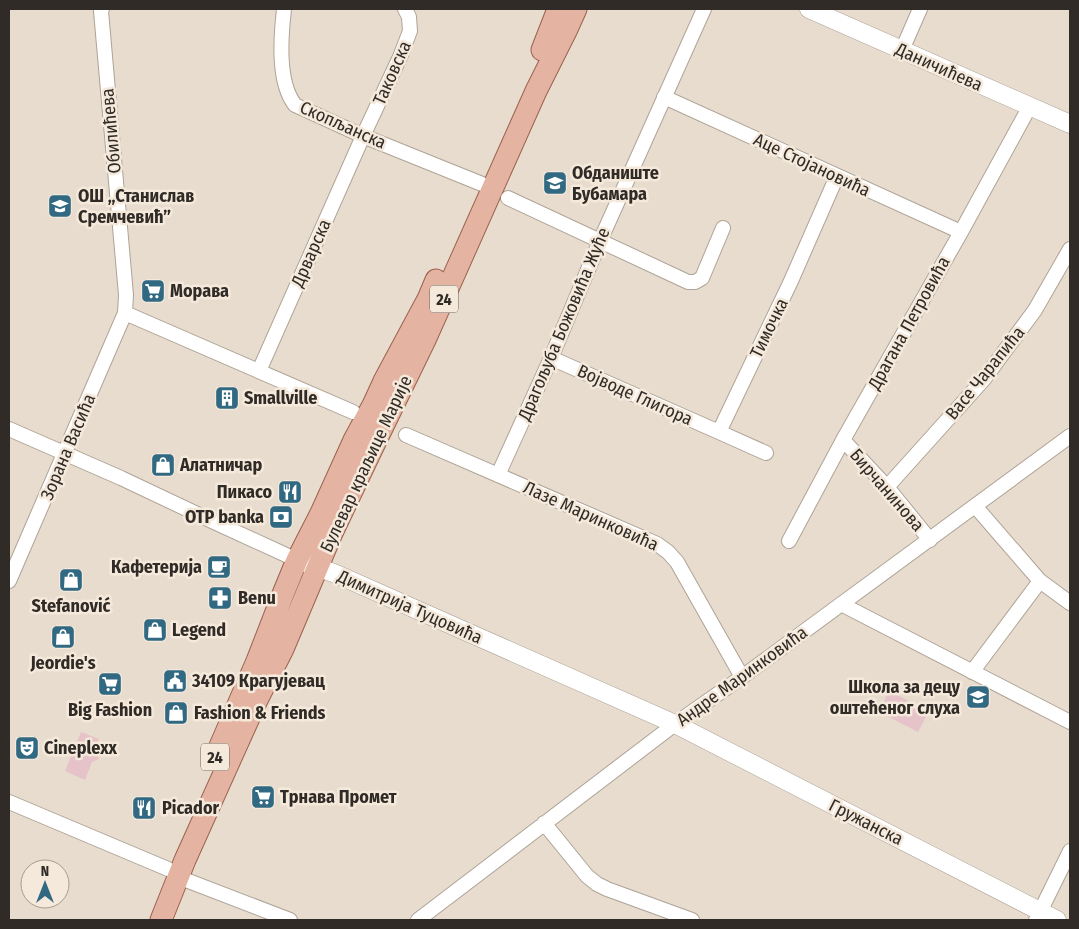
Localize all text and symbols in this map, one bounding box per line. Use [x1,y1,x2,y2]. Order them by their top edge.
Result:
street label: Таковска [368,37,416,108]
street label: Даничићева [891,38,986,96]
street label: Обилићева [96,87,126,174]
street label: Скопљанска [296,96,390,154]
street label: Аце Стојановића [750,128,874,202]
place label: Обданиште Бубамара [572,162,659,205]
school or university icon: Обданиште Бубамара [542,170,568,196]
place label: ОШ „Станислав Сремчевић” [78,185,194,228]
school or university icon: ОШ „Станислав Сремчевић” [47,193,73,219]
street label: Дрварска [286,216,336,291]
street label: Драгољуба Божовића Жуће [513,224,615,425]
street label: Драгана Петровића [863,252,955,394]
supermarket icon: Морава [140,278,166,304]
place label: Морава [170,280,229,302]
road number: 24 [430,286,458,312]
street label: Тимочка [745,294,793,361]
street label: Васе Чарапића [941,322,1029,424]
street label: Војводе Глигора [574,360,696,430]
street label: Булевар краљице Марије [315,372,417,556]
building icon: Smallville [214,385,240,411]
place label: Smallville [244,387,317,409]
street label: Зорана Васића [36,390,100,503]
street label: Бирчанинова [845,444,929,536]
shop icon: Алатничар [150,452,176,478]
place label: Алатничар [179,454,263,476]
street label: Лазе Маринковића [520,476,662,556]
restaurant icon: Пикасо [277,479,303,505]
place label: Пикасо [217,481,272,503]
bank icon: OTP banka [268,504,294,530]
place label: OTP banka [185,506,264,528]
cafe icon: Кафетерија [206,554,232,580]
place label: Кафетерија [111,556,202,578]
street label: Димитрија Туцовића [333,565,486,649]
shop icon: Stefanović [58,567,84,593]
pharmacy icon: Benu [207,585,233,611]
place label: Benu [238,587,276,609]
place label: Stefanović [32,595,111,617]
shop icon: Legend [142,617,168,643]
place label: Legend [172,619,226,641]
street label: Андре Маринковића [672,621,812,731]
shop icon: Jeordie's [50,624,76,650]
place label: Jeordie's [29,652,96,674]
public building icon: 34109 Крагујевац [162,668,188,694]
place label: 34109 Крагујевац [191,670,325,692]
supermarket icon: Big Fashion [97,671,123,697]
place label: Школа за децу оштећеног слуха [830,676,960,719]
school or university icon: Школа за децу оштећеног слуха [965,684,991,710]
place label: Big Fashion [68,699,152,721]
shop icon: Fashion & Friends [163,700,189,726]
place label: Fashion & Friends [194,702,326,724]
theatre icon: Cineplexx [14,735,40,761]
place label: Cineplexx [44,737,118,759]
road number: 24 [201,744,229,770]
supermarket icon: Трнава Промет [250,784,276,810]
place label: Трнава Промет [280,786,397,808]
street label: Гружанска [825,794,907,850]
restaurant icon: Picador [131,795,157,821]
place label: Picador [162,797,219,819]
north arrow [20,859,70,909]
text: N [41,863,49,880]

